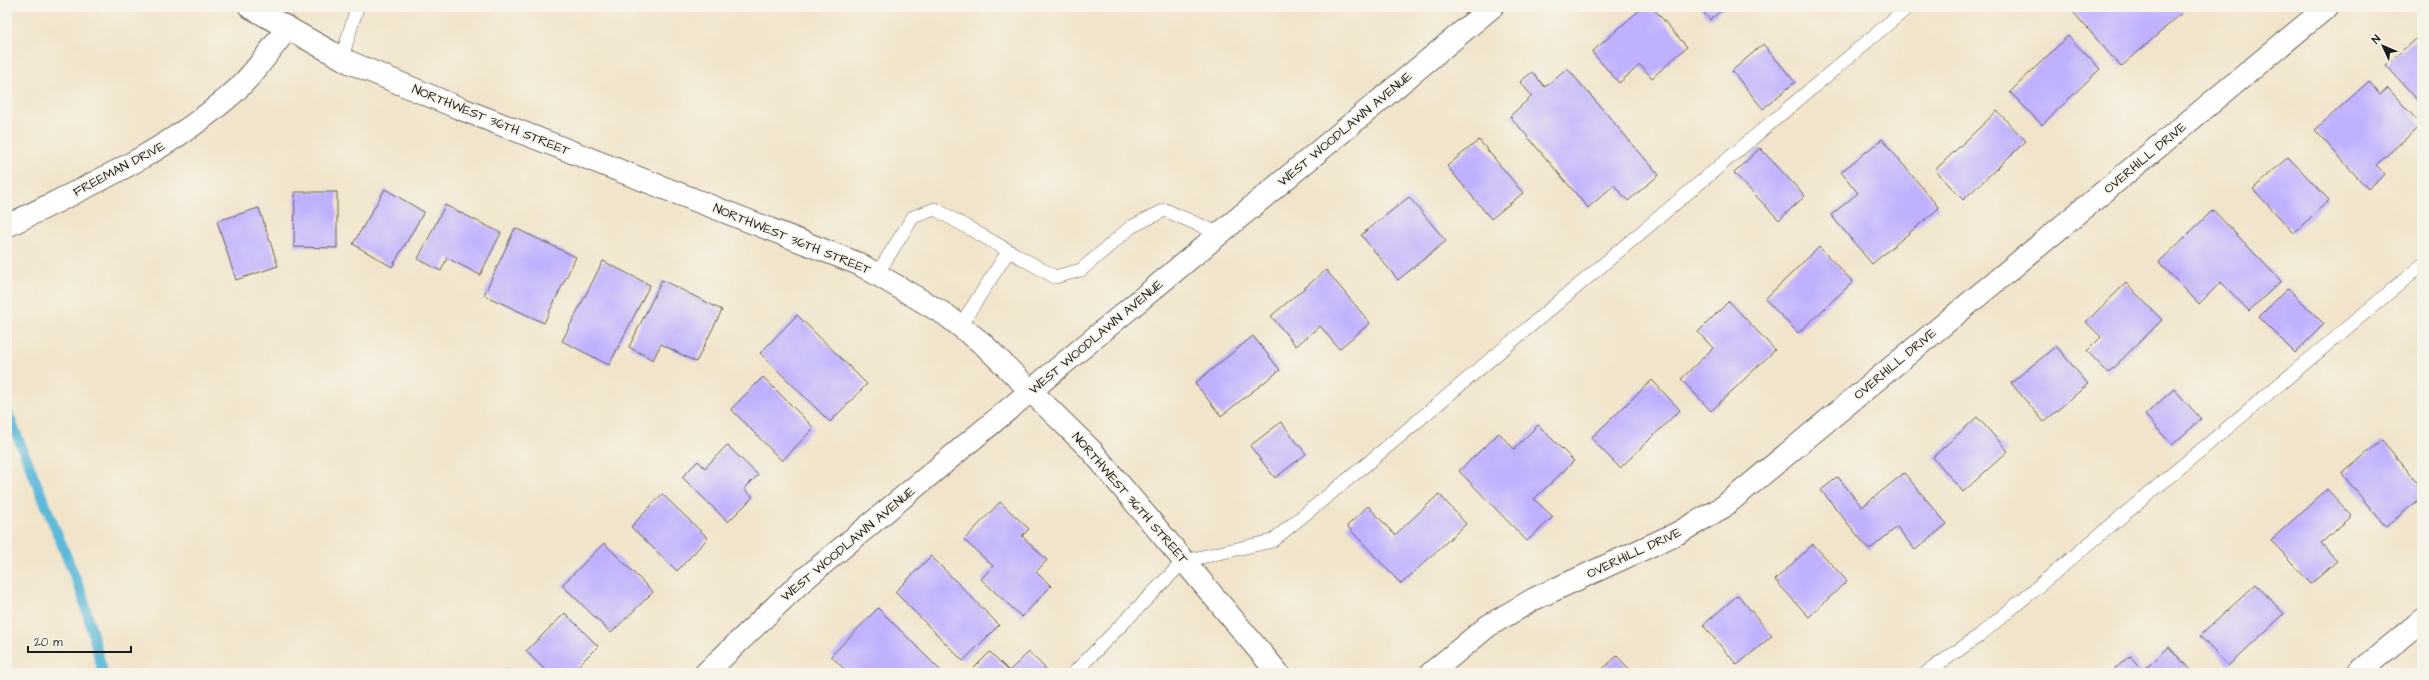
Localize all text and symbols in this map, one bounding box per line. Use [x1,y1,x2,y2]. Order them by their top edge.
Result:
north arrow [2363,26,2403,66]
text: N [2368,32,2384,47]
street label: WEST WOODLAWN AVENUE [1274,67,1416,190]
street label: NORTHWEST 36TH STREET [409,80,573,160]
street label: OVERHILL DRIVE [2100,118,2190,198]
street label: FREEMAN DRIVE [70,137,168,201]
street label: NORTHWEST 36TH STREET [710,199,874,279]
street label: WEST WOODLAWN AVENUE [1025,275,1167,398]
street label: OVERHILL DRIVE [1850,324,1940,404]
street label: NORTHWEST 36TH STREET [1068,428,1193,568]
street label: WEST WOODLAWN AVENUE [777,482,919,605]
street label: OVERHILL DRIVE [1584,523,1684,583]
scale bar [28,628,131,654]
text: 20 m [34,634,63,651]

